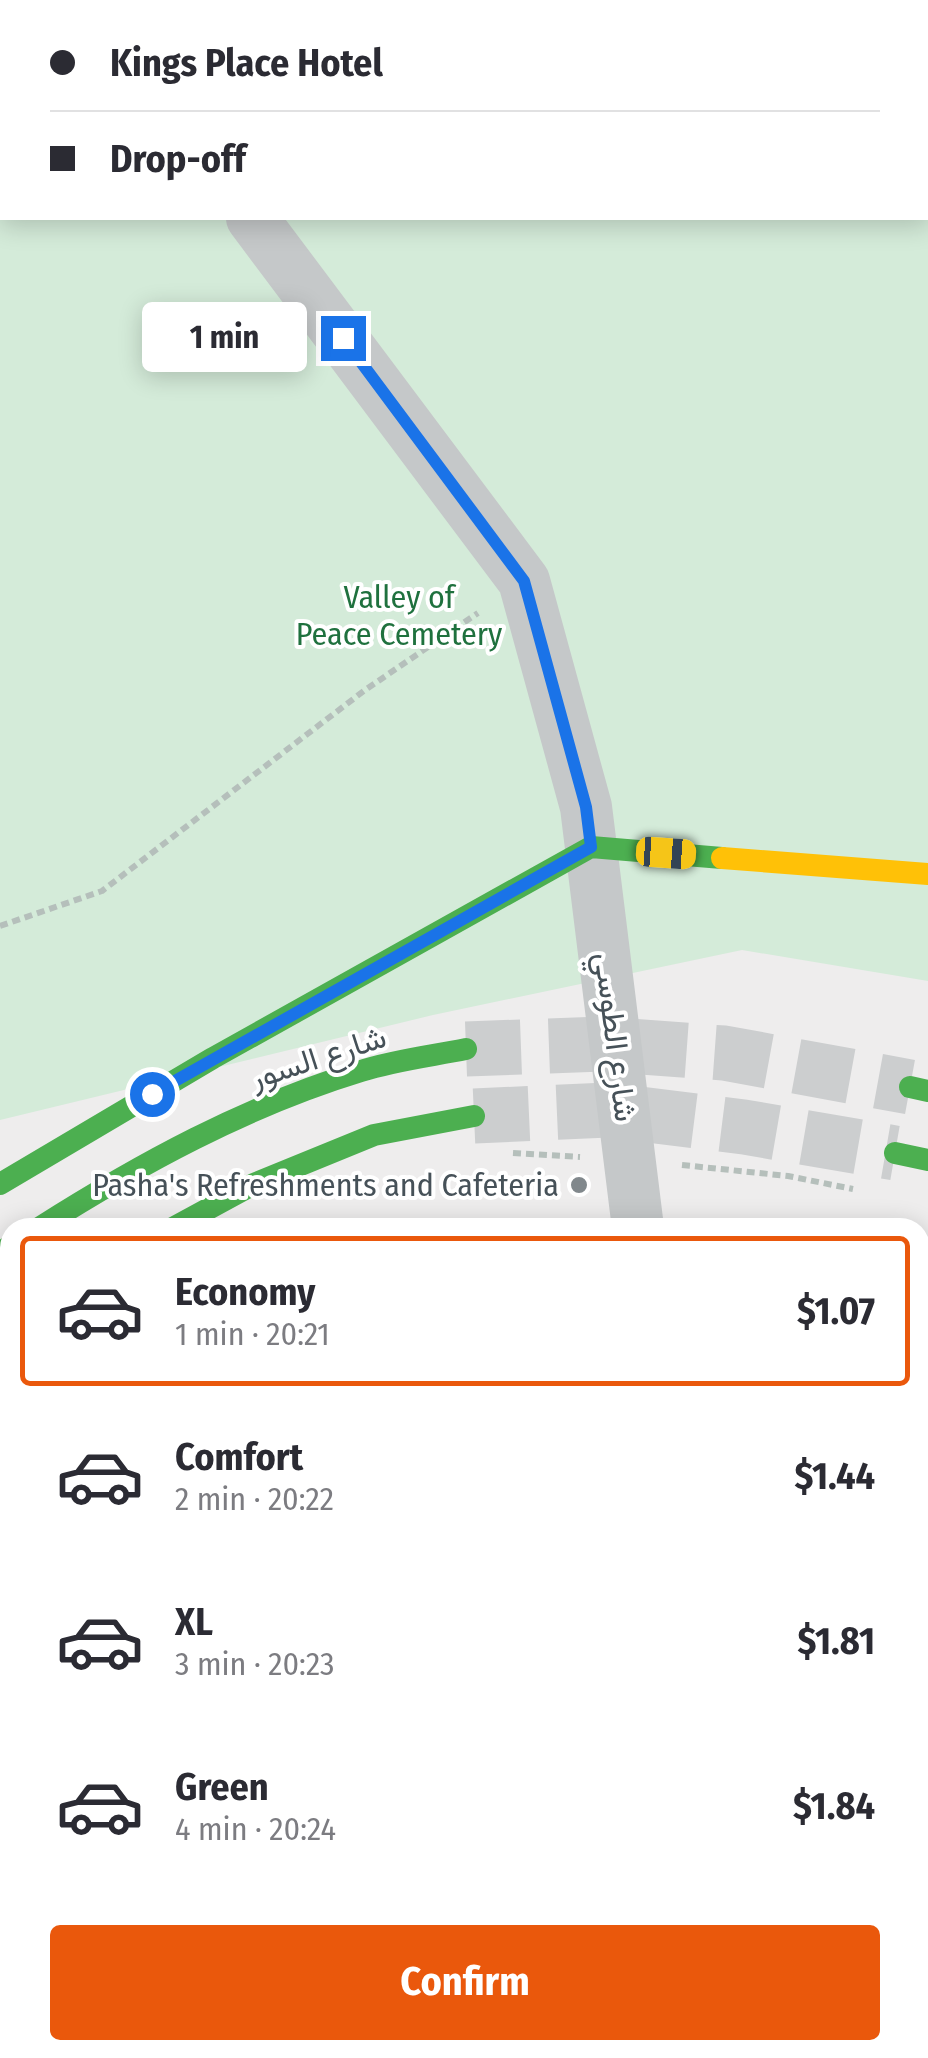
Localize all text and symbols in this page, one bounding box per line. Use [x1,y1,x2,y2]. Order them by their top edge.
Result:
text: Kings Place Hotel [110,40,383,86]
text: Drop-off [110,136,246,182]
callout: 1 min [143,303,308,373]
route end [321,316,366,361]
text: 1 min [190,318,259,356]
park label: Valley of Peace Cemetery [296,578,503,653]
car [635,836,697,870]
street label: شارع الطوسي [580,950,645,1125]
street label: شارع السور [244,1017,392,1100]
route start [130,1072,175,1117]
place label: Pasha's Refreshments and Cafeteria [92,1166,559,1204]
marker: Pasha's Refreshments and Cafeteria [568,1174,590,1196]
icon: car [55,1266,145,1356]
text: Economy [175,1269,315,1315]
text: $1.07 [797,1288,875,1334]
text: 1 min · 20:21 [175,1315,330,1353]
icon: car [55,1431,145,1521]
text: Comfort [175,1434,303,1480]
text: $1.44 [794,1453,875,1499]
text: 2 min · 20:22 [175,1480,334,1518]
icon: car [55,1596,145,1686]
text: XL [175,1599,213,1645]
text: $1.81 [797,1618,875,1664]
text: 3 min · 20:23 [175,1645,334,1683]
icon: car [55,1761,145,1851]
text: Green [175,1764,269,1810]
text: $1.84 [793,1783,875,1829]
text: 4 min · 20:24 [175,1810,336,1848]
button: Confirm [50,1925,880,2040]

